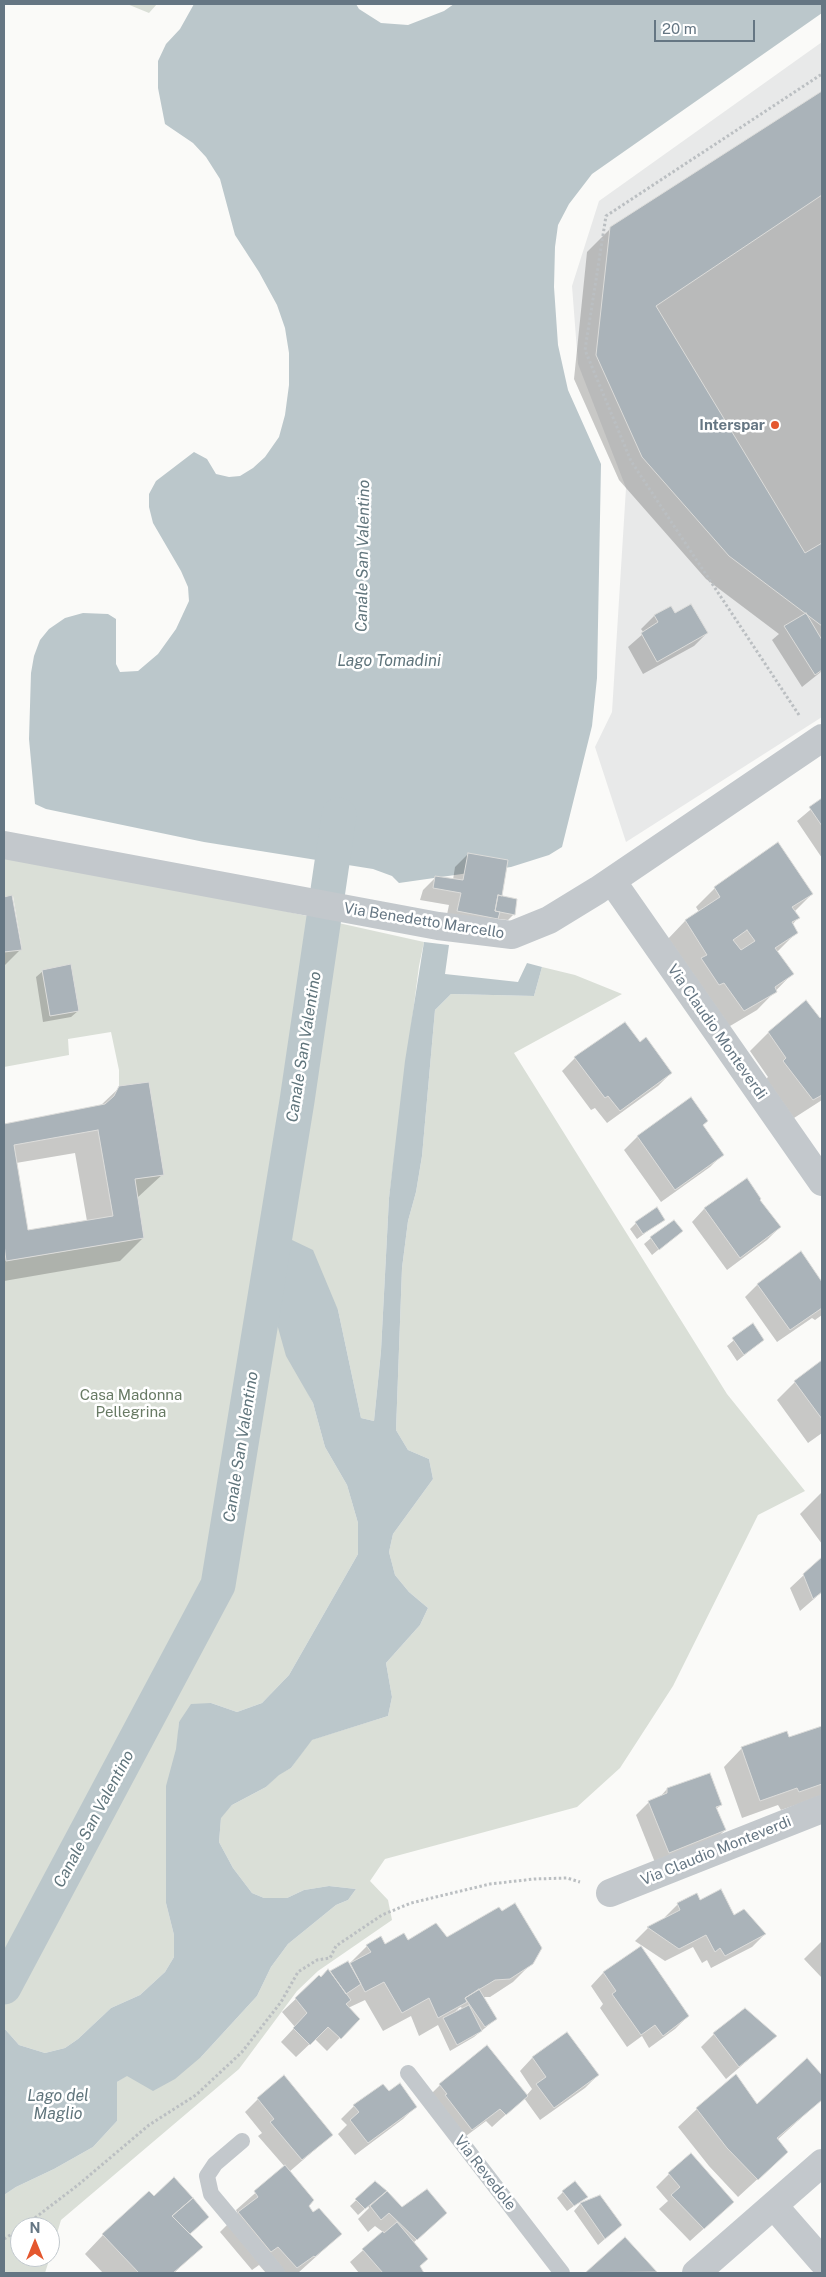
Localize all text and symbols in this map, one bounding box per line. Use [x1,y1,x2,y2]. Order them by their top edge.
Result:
scale bar [656,10,757,42]
text: 20 m [662,20,697,37]
place label: Interspar [699,416,765,434]
marker: Interspar [769,419,781,431]
water label: Canale San Valentino [352,480,374,632]
water label: Lago Tomadini [337,651,441,671]
street label: Via Benedetto Marcello [342,899,506,943]
street label: Via Claudio Monteverdi [664,961,770,1103]
water label: Canale San Valentino [283,970,325,1124]
water label: Canale San Valentino [220,1370,262,1524]
park label: Casa Madonna Pellegrina [80,1386,182,1421]
water label: Canale San Valentino [50,1747,138,1891]
street label: Via Claudio Monteverdi [638,1813,794,1889]
water label: Lago del Maglio [27,2086,89,2124]
street label: Via Revedole [450,2132,520,2214]
north arrow [10,2217,60,2267]
text: N [30,2220,40,2236]

